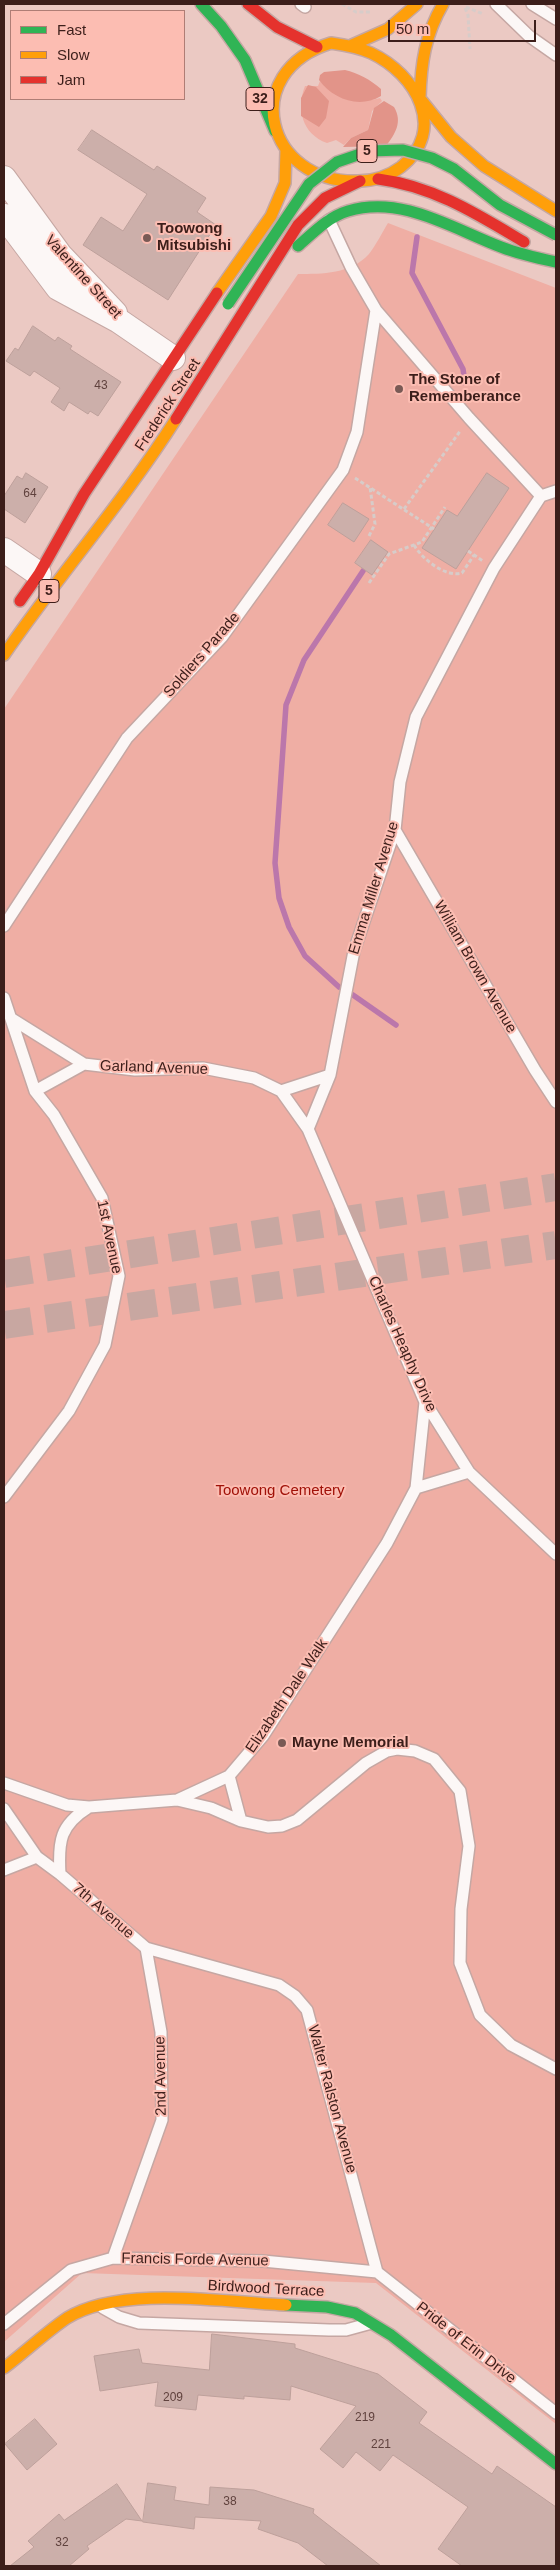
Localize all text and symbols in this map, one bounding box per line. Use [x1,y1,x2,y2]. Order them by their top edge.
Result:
legend [10,10,185,100]
scale bar [390,10,538,42]
text: 50 m [396,20,429,37]
text: Fast [57,21,86,38]
text: Slow [57,46,90,63]
text: Jam [57,71,85,88]
road number: 32 [246,88,274,110]
road number: 5 [357,140,377,162]
place label: Toowong Mitsubishi [157,220,231,255]
street label: Valentine Street [41,232,125,322]
marker: Toowong Mitsubishi [141,232,153,244]
street label: Frederick Street [131,355,205,455]
place label: The Stone of Rememberance [409,371,521,406]
house number: 43 [94,379,108,393]
marker: The Stone of Rememberance [393,383,405,395]
house number: 64 [23,487,37,501]
road number: 5 [39,580,59,602]
street label: Soldiers Parade [160,609,244,701]
street label: Emma Miller Avenue [345,819,403,957]
street label: William Brown Avenue [430,898,520,1036]
street label: Garland Avenue [100,1057,208,1079]
street label: 1st Avenue [92,1199,126,1275]
street label: Charles Heaphy Drive [364,1273,440,1415]
park label: Toowong Cemetery [215,1482,345,1500]
street label: Elizabeth Dale Walk [242,1636,332,1756]
place label: Mayne Memorial [292,1734,409,1752]
marker: Mayne Memorial [276,1737,288,1749]
street label: 7th Avenue [69,1879,137,1943]
street label: Walter Ralston Avenue [304,2023,360,2175]
street label: 2nd Avenue [151,2036,171,2116]
street label: Francis Forde Avenue [121,2250,269,2270]
street label: Birdwood Terrace [207,2277,325,2301]
street label: Pride of Erin Drive [413,2298,519,2388]
house number: 209 [163,2391,183,2405]
house number: 219 [355,2411,375,2425]
house number: 221 [371,2438,391,2452]
house number: 38 [223,2495,237,2509]
house number: 32 [55,2536,69,2550]

